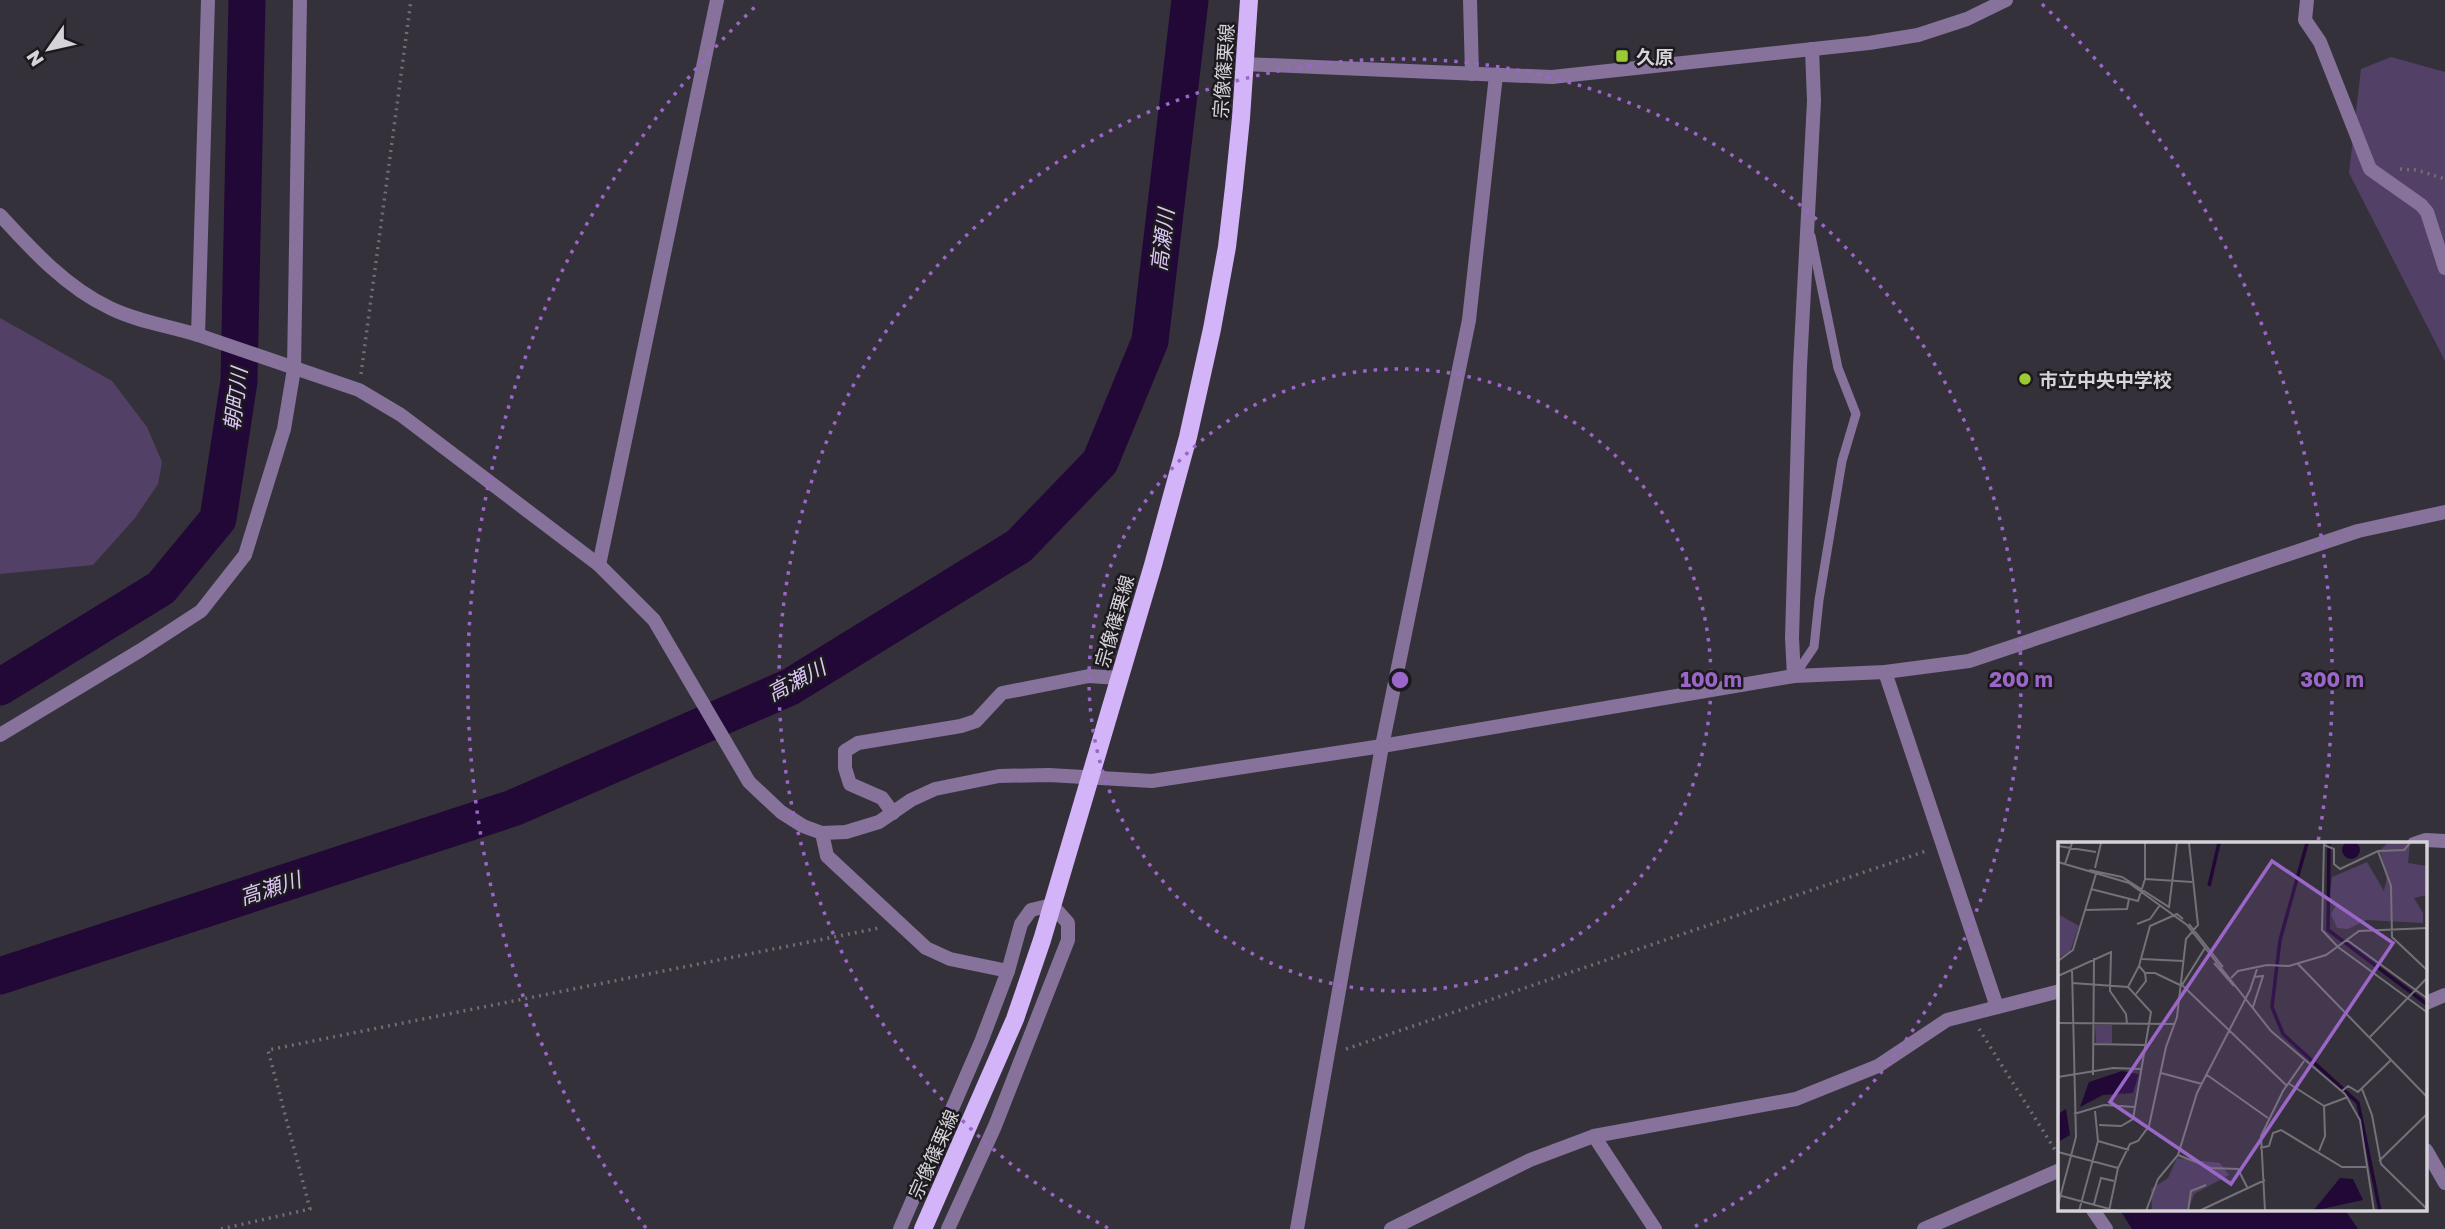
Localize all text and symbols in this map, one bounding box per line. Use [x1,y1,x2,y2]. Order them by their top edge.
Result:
north arrow [14,14,84,84]
street label: 宗像篠栗線 [1208,23,1238,119]
place label: 久原 [1636,45,1674,68]
text: N [21,46,48,71]
marker: 久原 [1614,48,1630,64]
water label: 高瀬川 [1145,205,1179,273]
water label: 朝町川 [218,364,252,432]
place label: 市立中央中学校 [2039,368,2172,391]
marker: 市立中央中学校 [2017,371,2033,387]
street label: 宗像篠栗線 [1090,572,1138,670]
water label: 高瀬川 [762,653,832,706]
text: 100 m [1680,666,1742,692]
text: 200 m [1989,666,2053,692]
text: 300 m [2300,666,2364,692]
centre of rings [1388,668,1412,692]
inset map [2058,842,2428,1212]
water label: 高瀬川 [236,865,306,910]
street label: 宗像篠栗線 [903,1106,963,1202]

